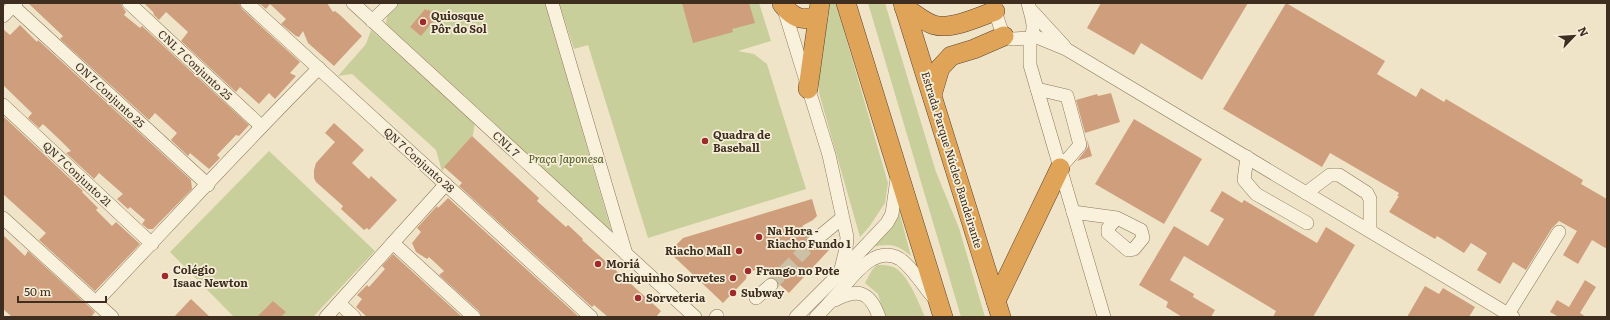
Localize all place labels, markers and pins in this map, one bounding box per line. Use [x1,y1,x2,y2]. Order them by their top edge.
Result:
place label: Quiosque Pôr do Sol [431,7,487,36]
marker: Quiosque Pôr do Sol [418,17,428,27]
place label: Quadra de Baseball [713,126,771,155]
marker: Quadra de Baseball [700,136,710,146]
place label: Na Hora - Riacho Fundo 1 [767,222,851,251]
marker: Na Hora - Riacho Fundo 1 [754,232,764,242]
place label: Riacho Mall [665,242,731,258]
marker: Riacho Mall [734,246,744,256]
place label: Moriá [606,255,640,271]
marker: Moriá [593,259,603,269]
place label: Colégio Isaac Newton [173,261,248,290]
place label: Frango no Pote [756,262,840,278]
marker: Frango no Pote [743,266,753,276]
place label: Chiquinho Sorvetes [615,269,725,285]
marker: Colégio Isaac Newton [160,271,170,281]
marker: Chiquinho Sorvetes [728,273,738,283]
place label: Subway [741,284,784,300]
marker: Subway [728,288,738,298]
place label: Sorveteria [646,289,706,305]
marker: Sorveteria [633,293,643,303]

